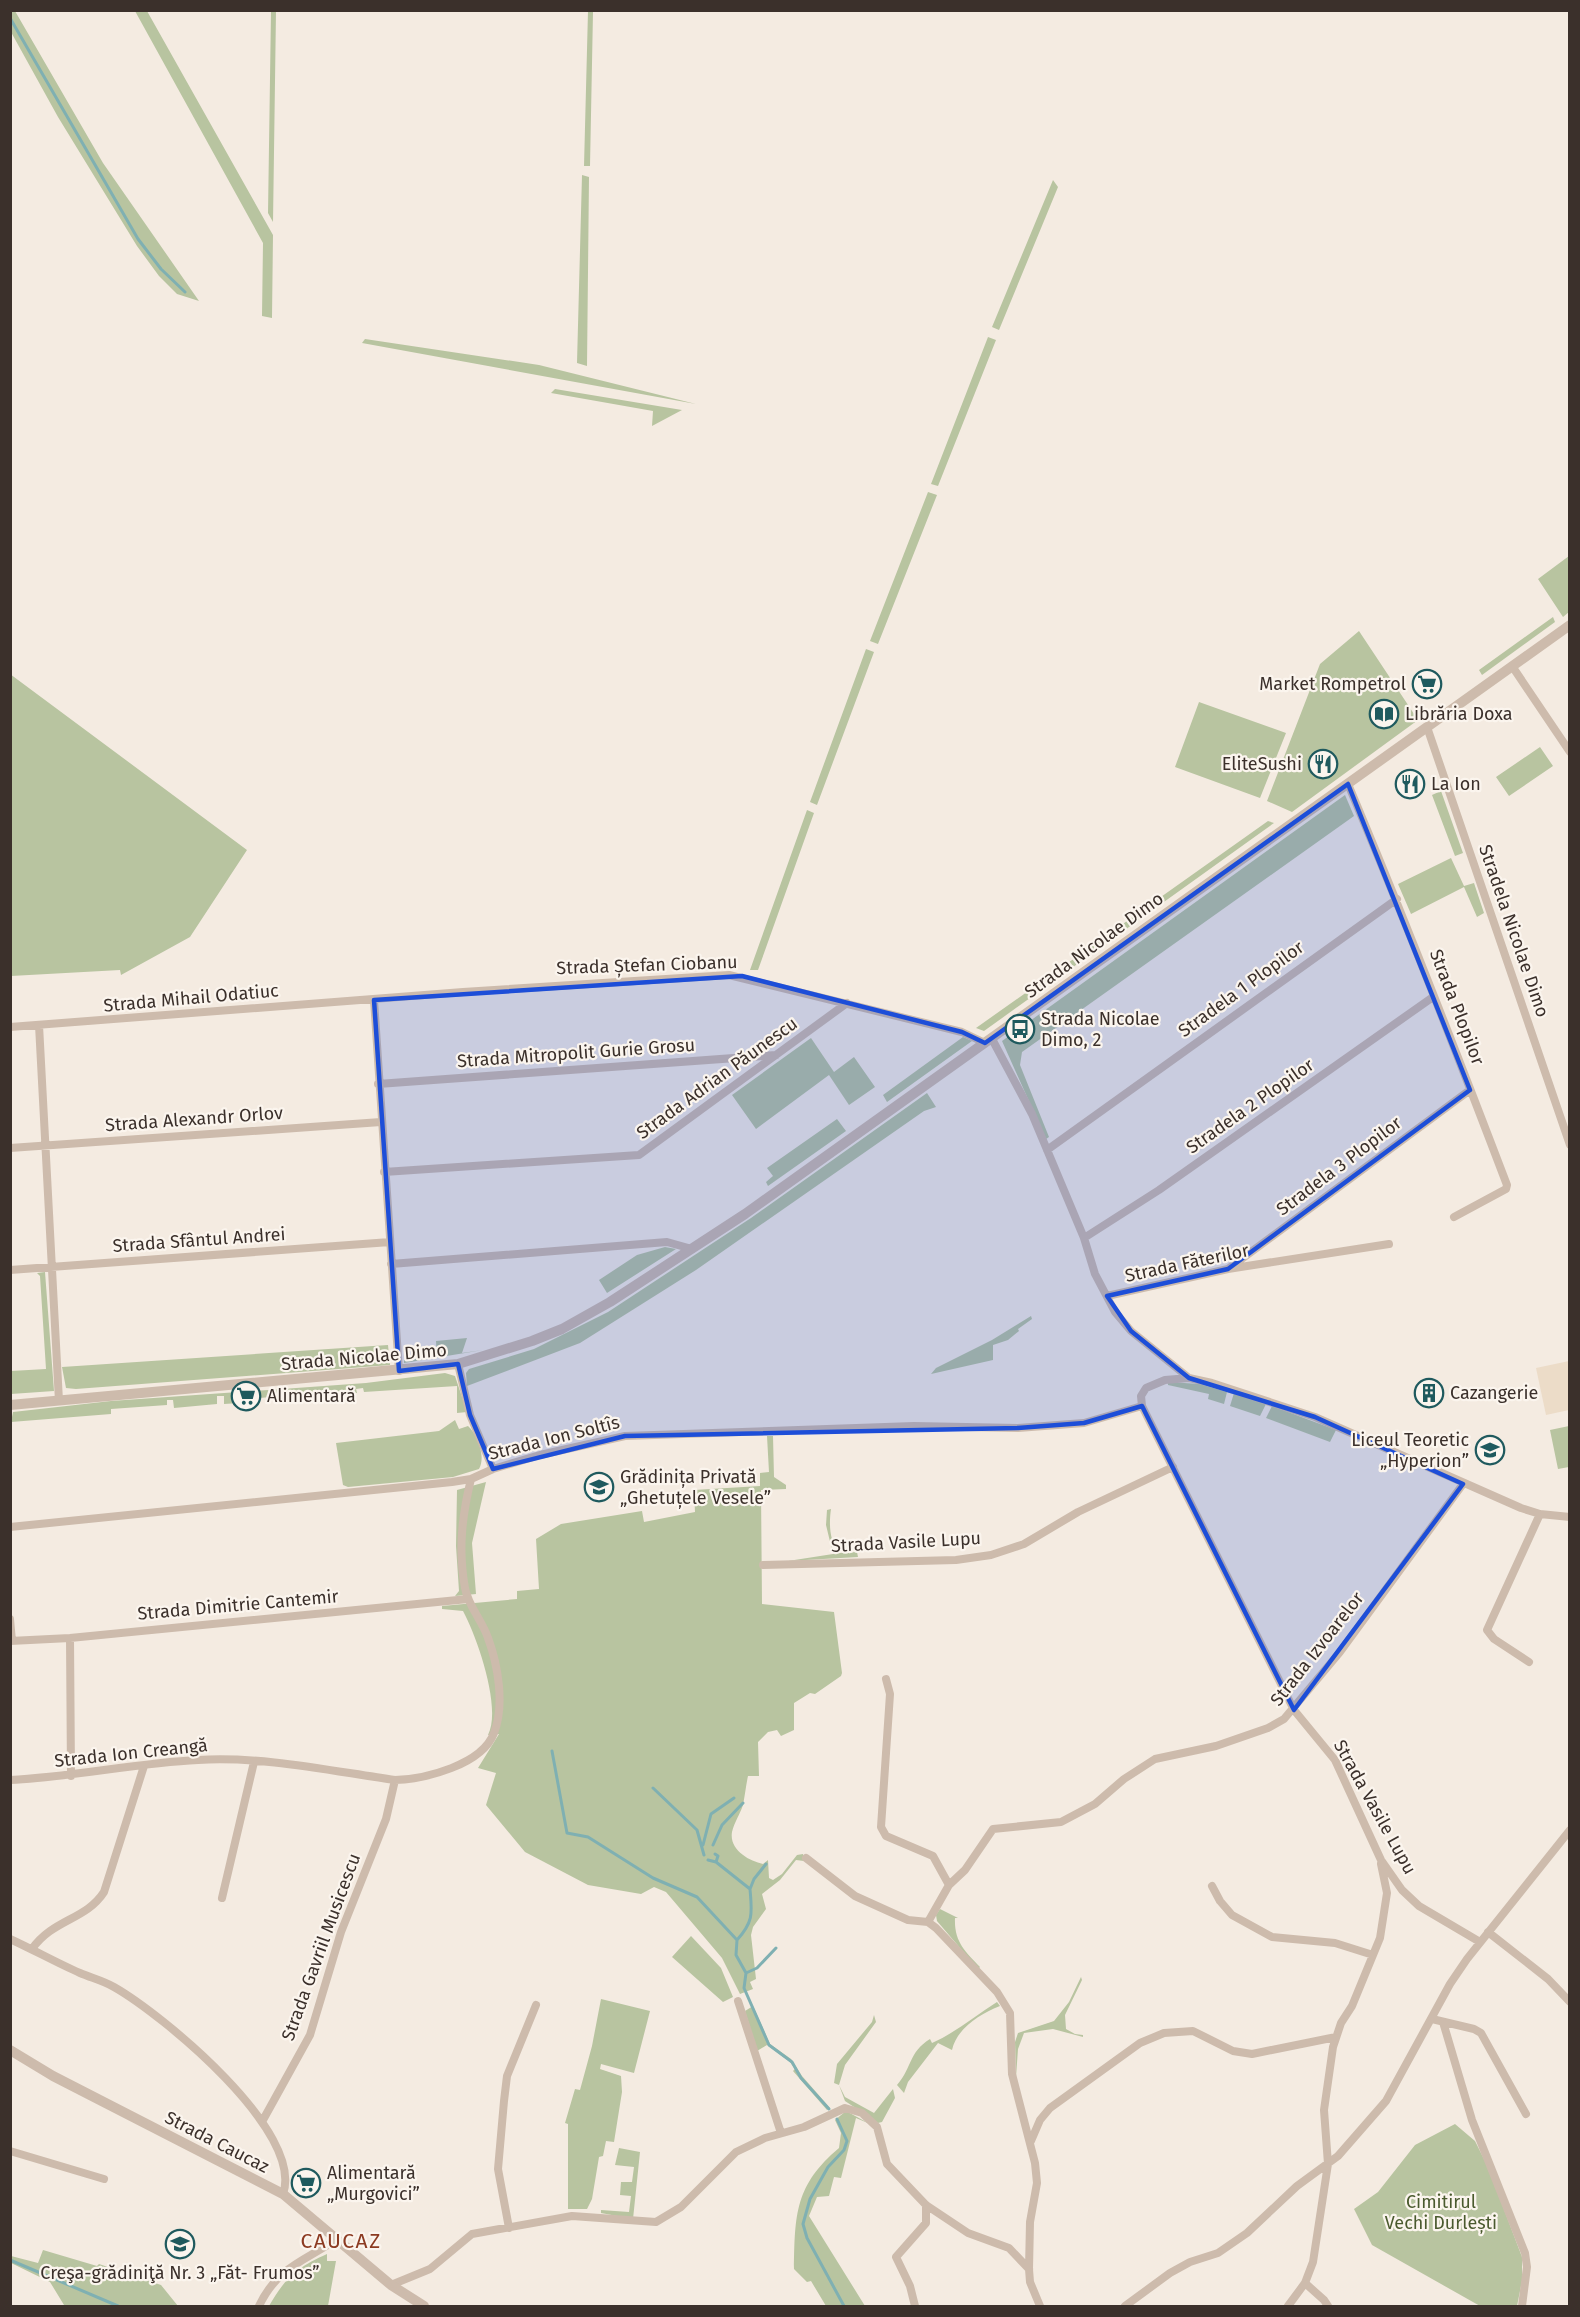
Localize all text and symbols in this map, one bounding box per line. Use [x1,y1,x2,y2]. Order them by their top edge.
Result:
supermarket icon: Market Rompetrol [1411,668,1443,700]
place label: Market Rompetrol [1259,673,1406,695]
library icon: Librăria Doxa [1368,698,1400,730]
place label: Librăria Doxa [1405,703,1513,725]
restaurant icon: EliteSushi [1307,748,1339,780]
place label: EliteSushi [1222,753,1302,775]
restaurant icon: La Ion [1394,768,1426,800]
place label: La Ion [1431,773,1481,795]
street label: Stradela Nicolae Dimo [1474,842,1554,1020]
street label: Strada Nicolae Dimo [1020,887,1168,1003]
street label: Stradela 1 Plopilor [1174,936,1308,1042]
street label: Strada Plopilor [1425,946,1489,1068]
street label: Strada Ștefan Ciobanu [556,951,738,980]
street label: Strada Mihail Odatiuc [102,979,280,1017]
place label: Strada Nicolae Dimo, 2 [1041,1008,1160,1051]
street label: Strada Adrian Păunescu [632,1012,802,1144]
bus stop icon: Strada Nicolae Dimo, 2 [1004,1013,1036,1045]
street label: Strada Mitropolit Gurie Grosu [456,1034,696,1072]
street label: Stradela 2 Plopilor [1182,1054,1318,1158]
street label: Strada Alexandr Orlov [104,1102,284,1136]
street label: Stradela 3 Plopilor [1272,1112,1406,1220]
street label: Strada Sfântul Andrei [112,1223,286,1257]
street label: Strada Făterilor [1123,1239,1251,1287]
street label: Strada Nicolae Dimo [280,1339,448,1375]
building icon: Cazangerie [1413,1377,1445,1409]
supermarket icon: Alimentară [230,1380,262,1412]
place label: Cazangerie [1450,1382,1538,1404]
place label: Alimentară [267,1385,356,1407]
street label: Strada Ion Soltîs [486,1411,622,1465]
place label: Liceul Teoretic „Hyperion” [1351,1429,1469,1472]
school or university icon: Liceul Teoretic „Hyperion” [1474,1434,1506,1466]
place label: Grădinița Privată „Ghetuțele Vesele” [620,1466,771,1510]
school or university icon: Grădinița Privată „Ghetuțele Vesele” [583,1471,615,1503]
street label: Strada Vasile Lupu [830,1527,982,1557]
street label: Strada Dimitrie Cantemir [137,1585,339,1625]
street label: Strada Izvoarelor [1266,1588,1368,1710]
street label: Strada Ion Creangă [53,1734,209,1772]
street label: Strada Vasile Lupu [1329,1736,1421,1878]
street label: Strada Gavriil Musicescu [277,1850,365,2044]
street label: Strada Caucaz [161,2106,273,2178]
place label: Alimentară „Murgovici” [327,2162,420,2205]
supermarket icon: Alimentară „Murgovici” [290,2167,322,2199]
park label: Cimitirul Vechi Durlești [1385,2191,1497,2235]
school or university icon: Creşa-grădiniţă Nr. 3 „Făt- Frumos” [164,2228,196,2260]
district label: CAUCAZ [300,2228,382,2254]
place label: Creşa-grădiniţă Nr. 3 „Făt- Frumos” [40,2262,320,2284]

